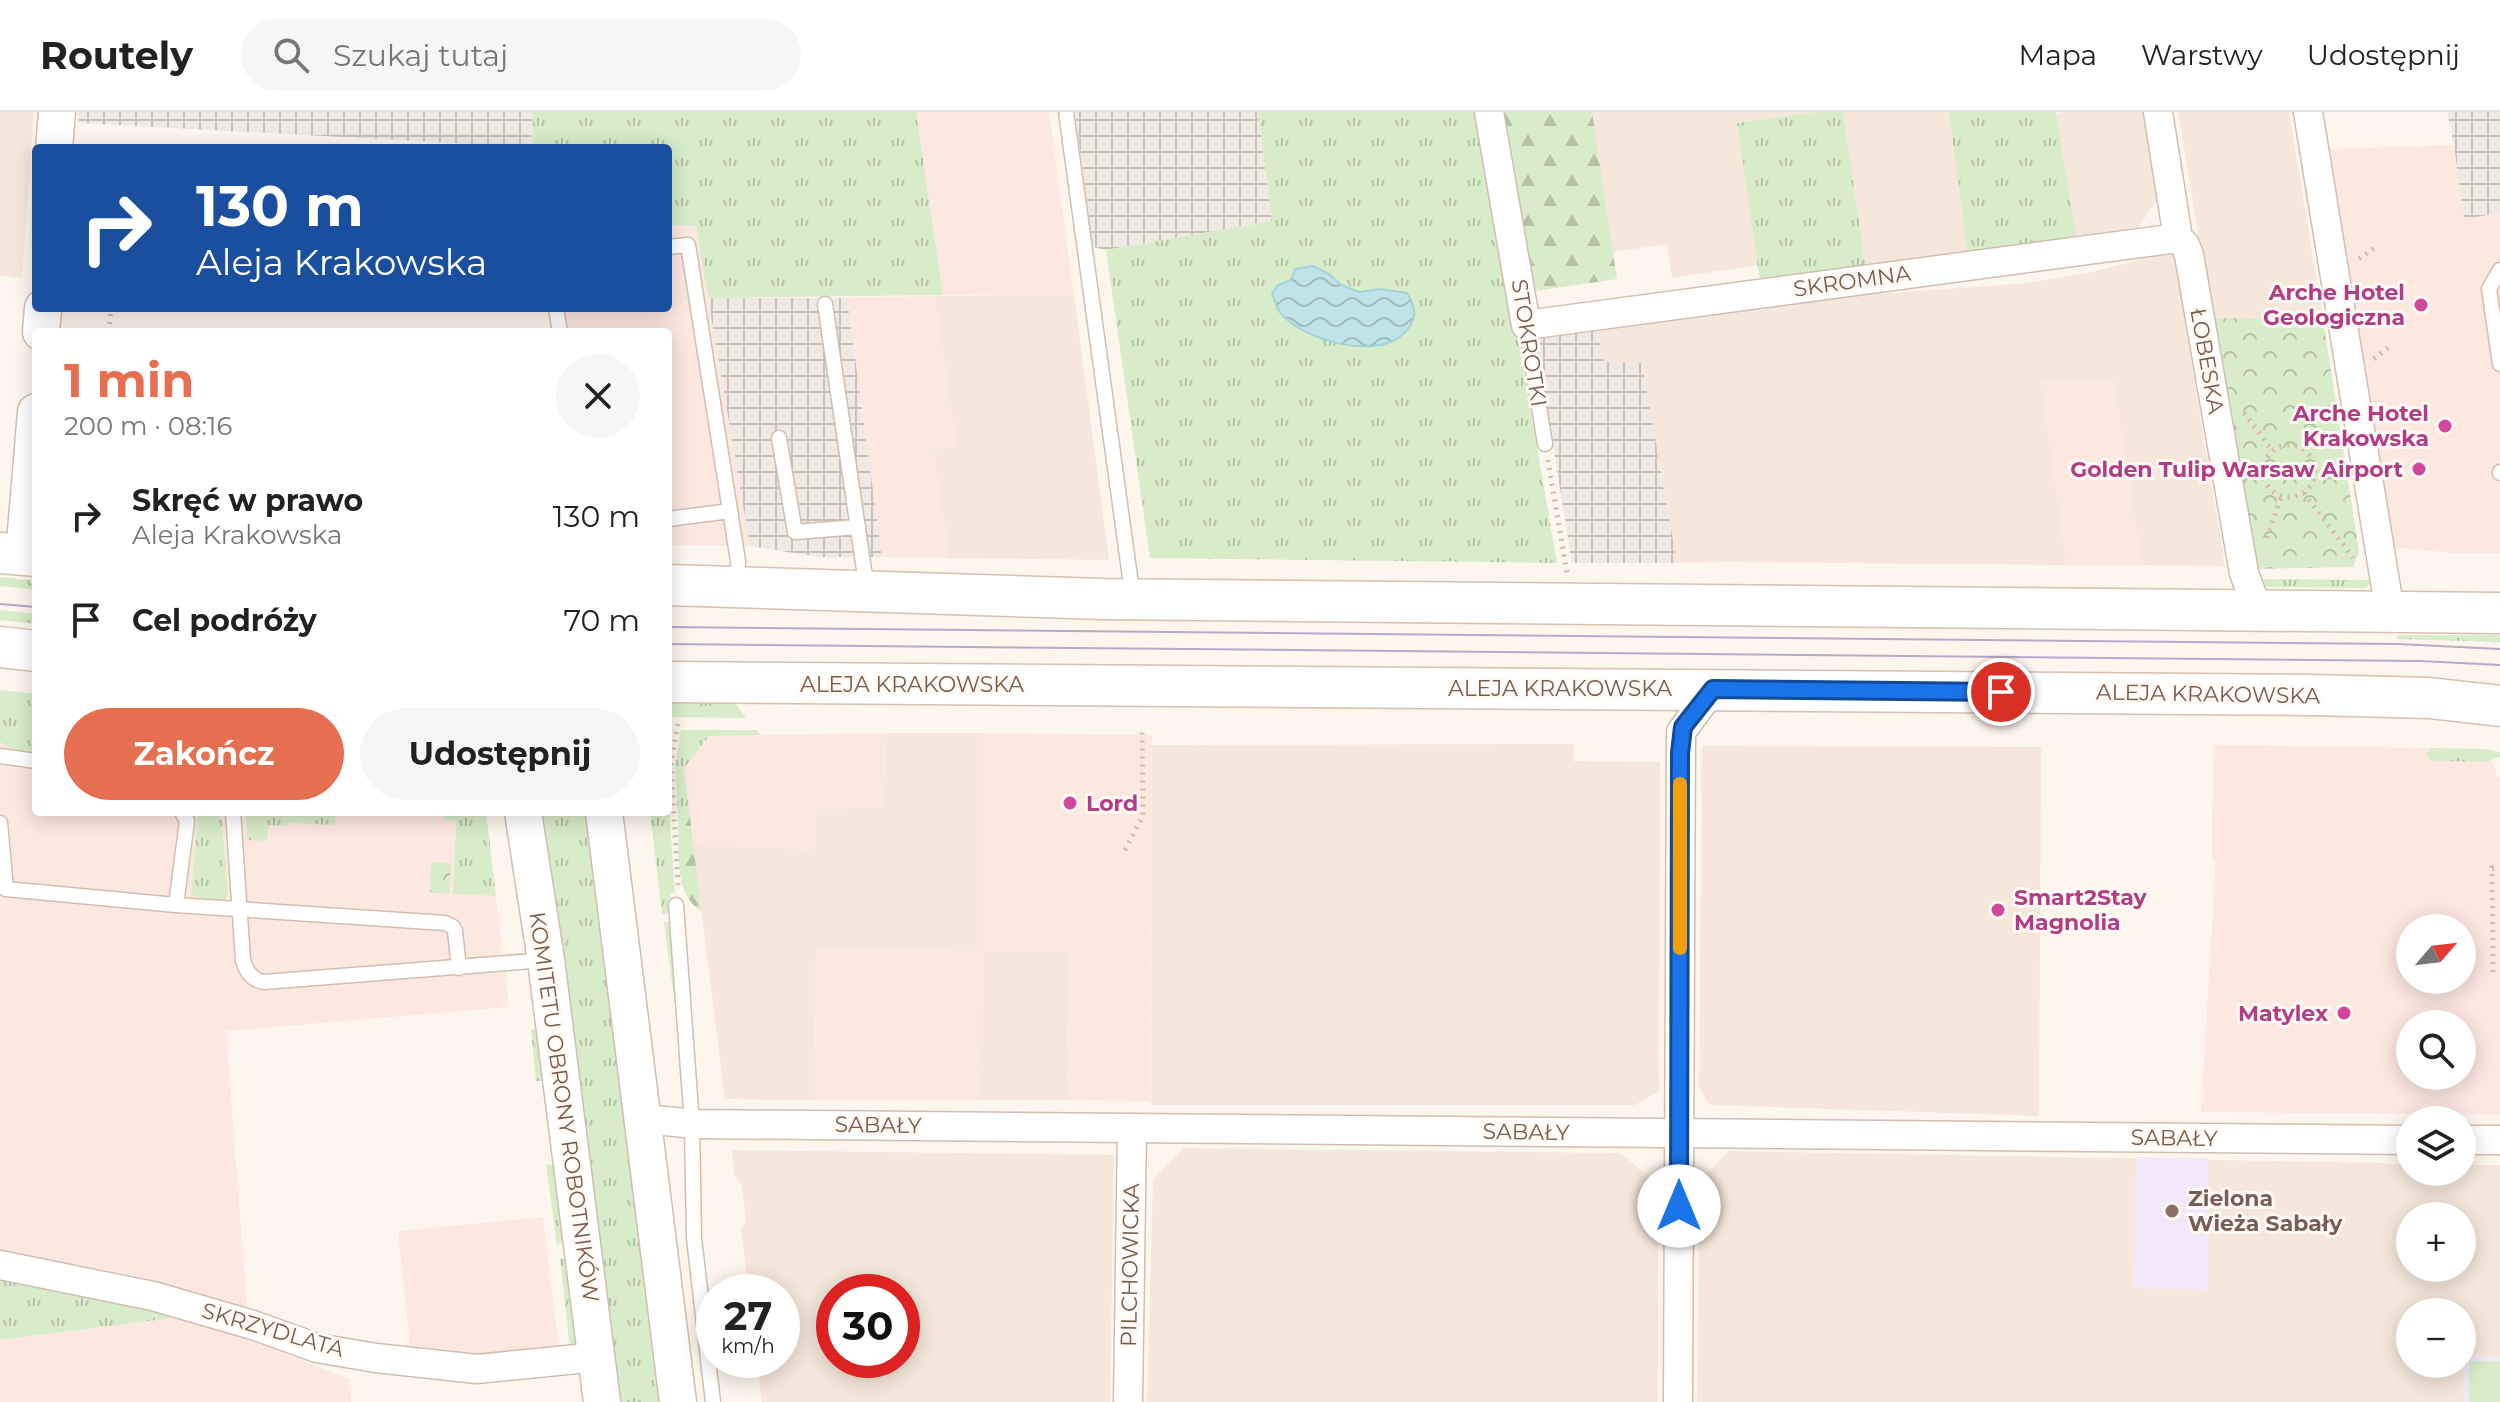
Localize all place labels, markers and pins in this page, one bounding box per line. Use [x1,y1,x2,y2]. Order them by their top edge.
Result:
place label: Arche Hotel Geologiczna [2263,279,2405,331]
marker: Arche Hotel Geologiczna [2412,296,2430,314]
place label: Arche Hotel Krakowska [2292,400,2429,452]
marker: Arche Hotel Krakowska [2436,417,2454,435]
place label: Golden Tulip Warsaw Airport [2070,456,2403,483]
marker: Golden Tulip Warsaw Airport [2410,460,2428,478]
pin [1967,658,2035,726]
place label: Lord [1086,790,1138,817]
marker: Lord [1061,794,1079,812]
place label: Smart2Stay Magnolia [2014,884,2148,936]
marker: Smart2Stay Magnolia [1989,901,2007,919]
place label: Matylex [2238,1000,2328,1027]
marker: Matylex [2335,1004,2353,1022]
place label: Zielona Wieża Sabały [2188,1185,2343,1237]
marker: Zielona Wieża Sabały [2163,1202,2181,1220]

